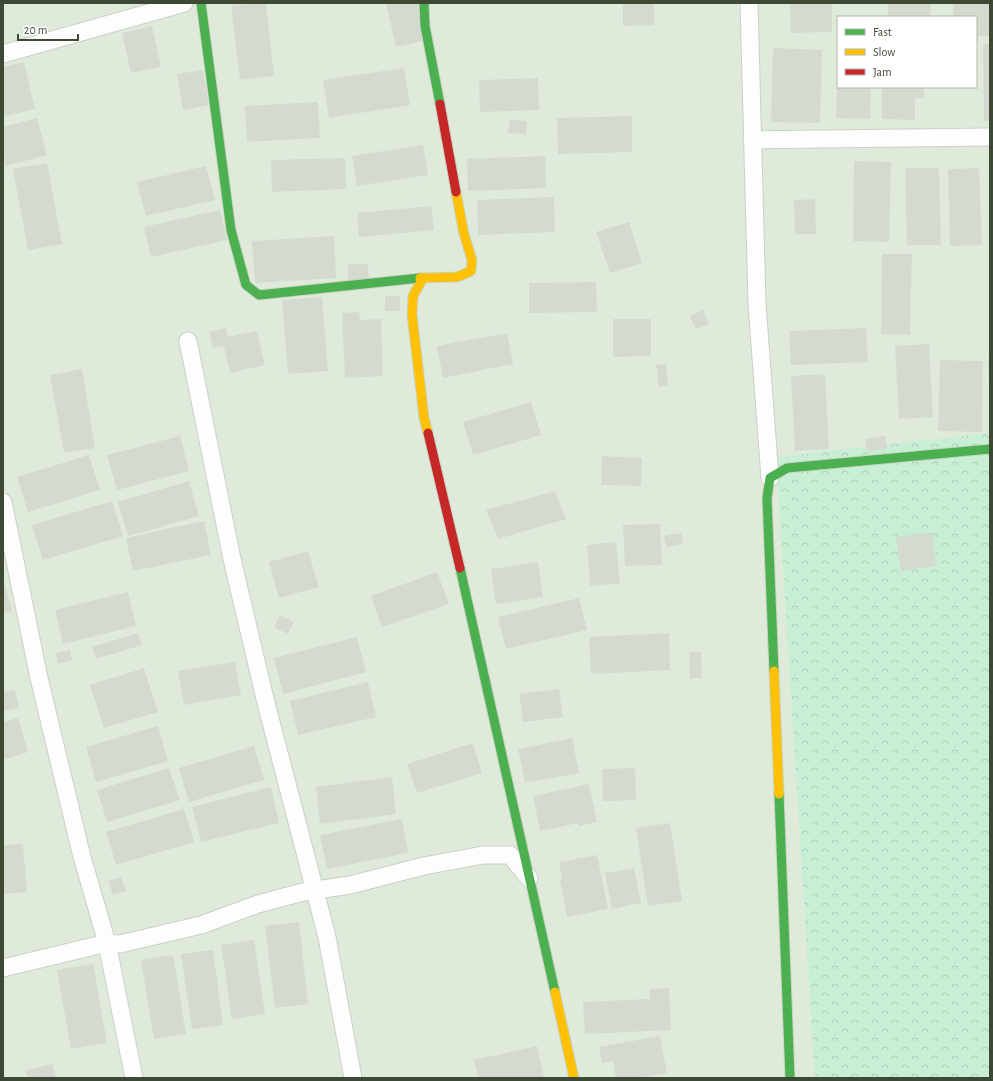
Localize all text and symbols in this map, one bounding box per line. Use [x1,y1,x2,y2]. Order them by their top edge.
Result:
scale bar [18,16,78,42]
legend [837,16,977,88]
text: 20 m [24,24,47,36]
text: Fast [873,26,892,38]
text: Slow [873,46,895,58]
text: Jam [873,66,892,78]

